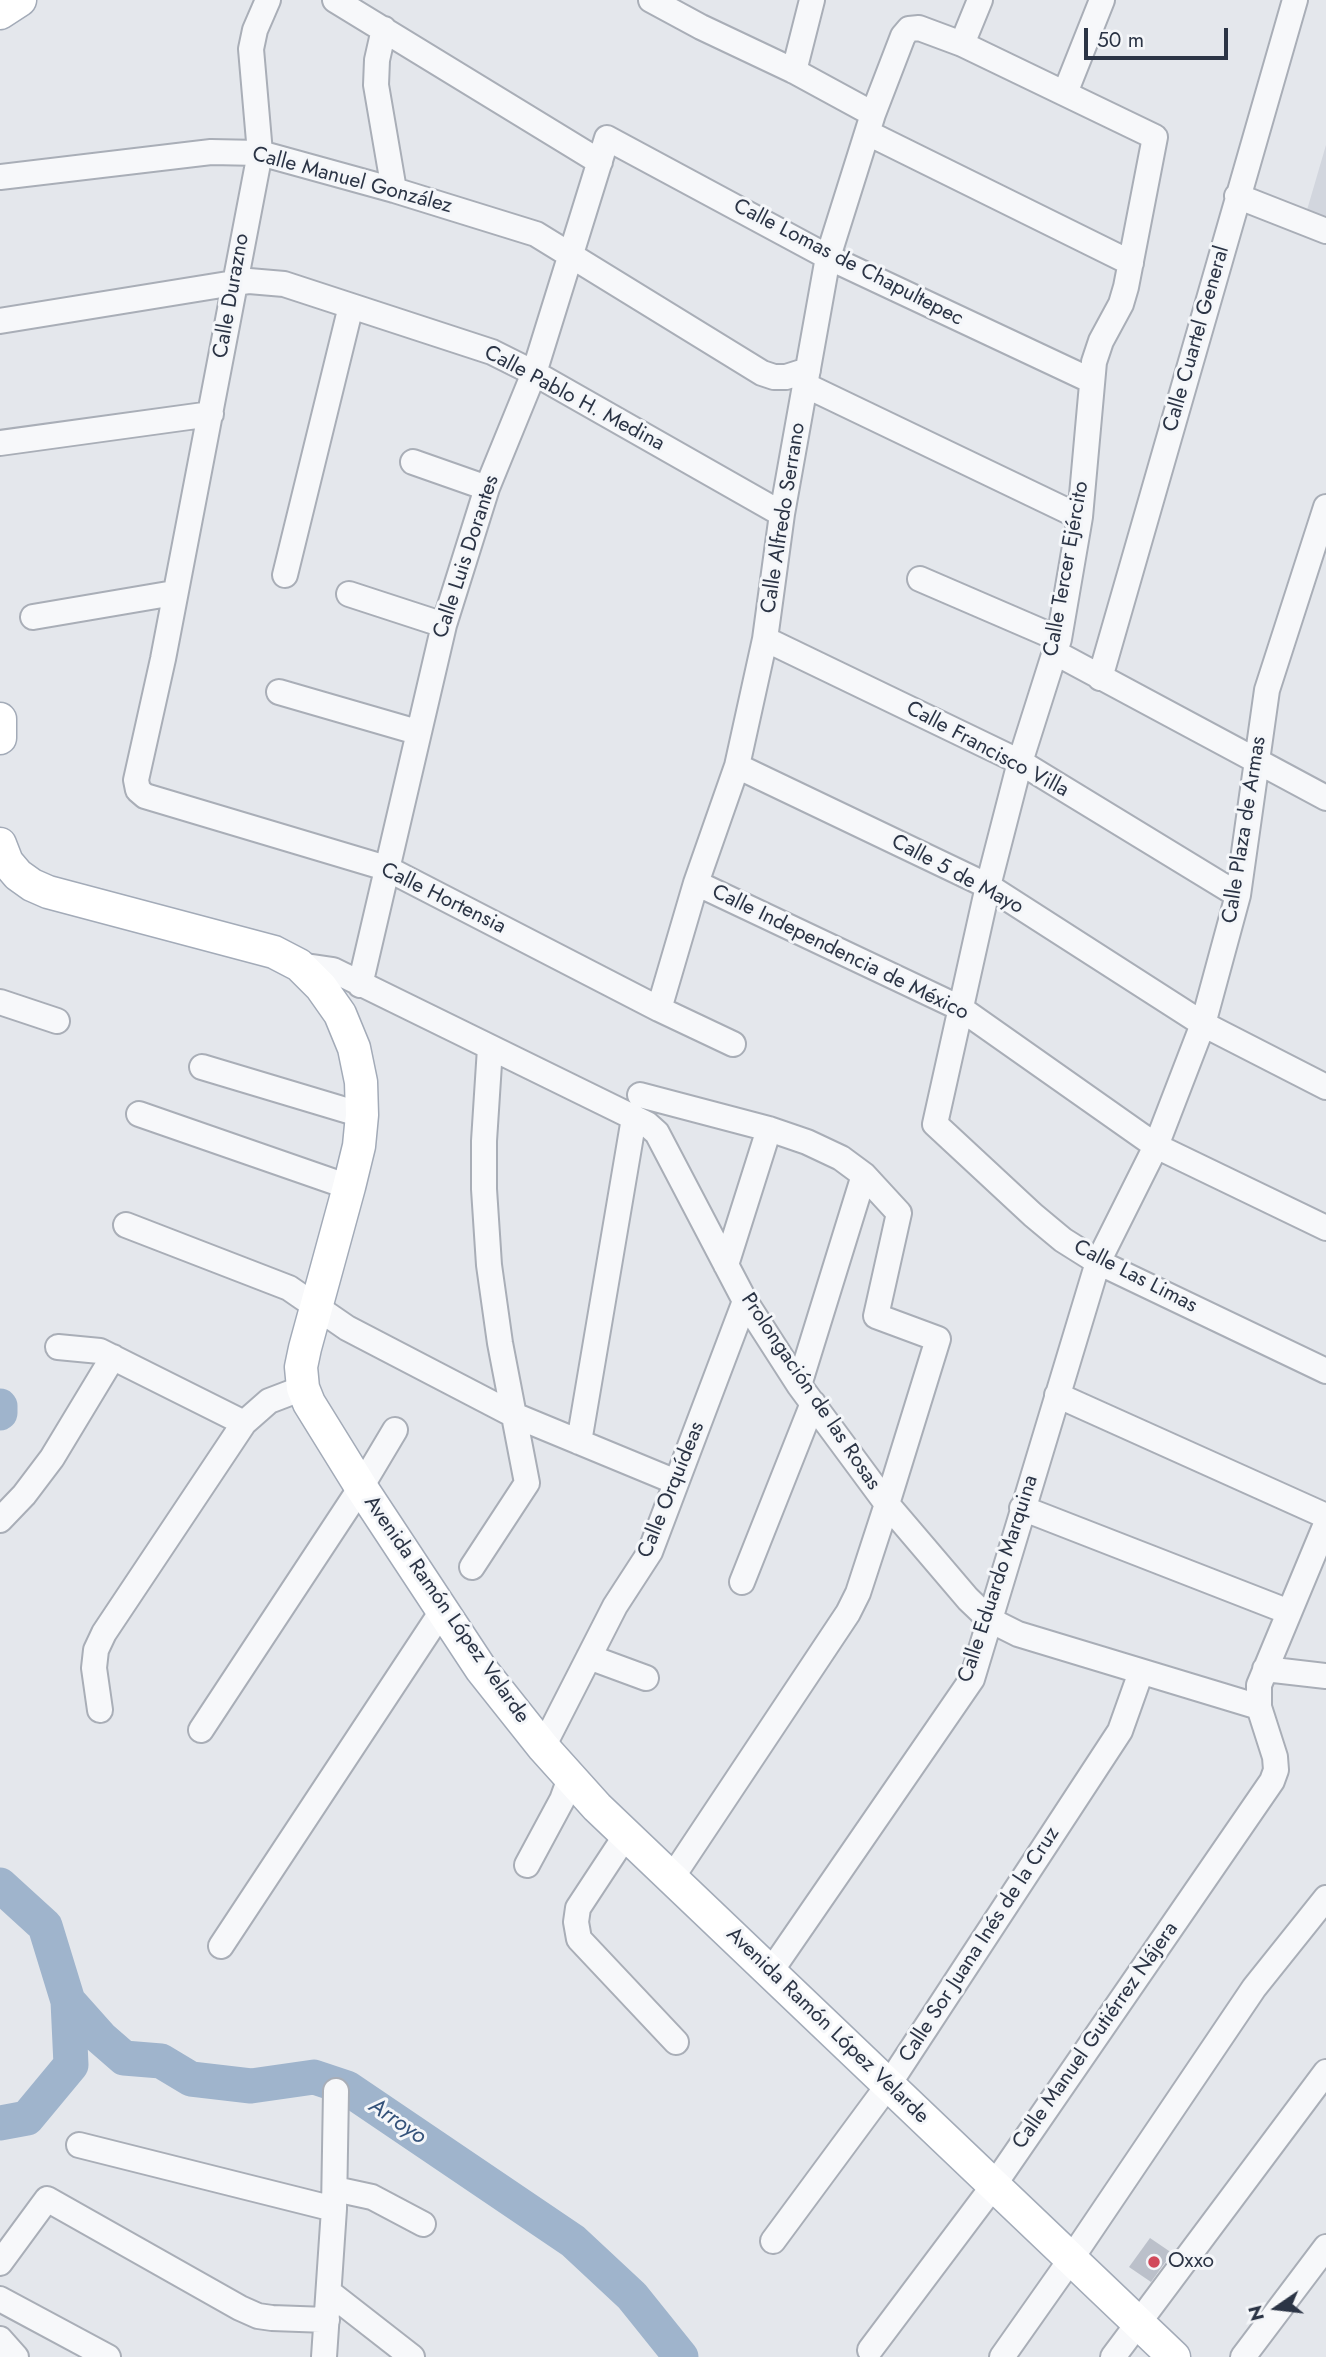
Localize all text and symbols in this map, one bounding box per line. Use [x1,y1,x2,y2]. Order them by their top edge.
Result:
scale bar [1088,14,1232,58]
text: 50 m [1097,25,1144,55]
street label: Calle Manuel González [249,142,455,220]
street label: Calle Lomas de Chapultepec [729,194,967,332]
street label: Calle Durazno [209,232,255,360]
street label: Calle Cuartel General [1158,243,1236,435]
street label: Calle Pablo H. Medina [479,341,669,457]
street label: Calle Alfredo Serrano [756,421,812,615]
street label: Calle Luis Dorantes [429,472,505,642]
street label: Calle Tercer Ejército [1039,479,1095,659]
street label: Calle Francisco Villa [901,697,1073,803]
street label: Calle Plaza de Armas [1218,735,1272,925]
street label: Calle 5 de Mayo [887,830,1027,920]
street label: Calle Hortensia [376,858,510,940]
street label: Calle Independencia de México [708,880,972,1026]
street label: Calle Las Limas [1069,1235,1201,1319]
street label: Prolongación de las Rosas [735,1289,885,1495]
street label: Calle Orquídeas [633,1418,711,1562]
street label: Calle Eduardo Marquina [954,1472,1044,1686]
street label: Avenida Ramón López Velarde [358,1491,534,1729]
street label: Calle Sor Juana Inés de la Cruz [894,1823,1066,2067]
street label: Calle Manuel Gutiérrez Nájera [1008,1918,1184,2154]
street label: Avenida Ramón López Velarde [721,1923,933,2129]
water label: Arroyo [363,2093,431,2151]
place label: Oxxo [1168,2249,1214,2275]
marker: Oxxo [1146,2254,1162,2270]
north arrow [1242,2273,1312,2343]
text: N [1241,2303,1271,2324]

